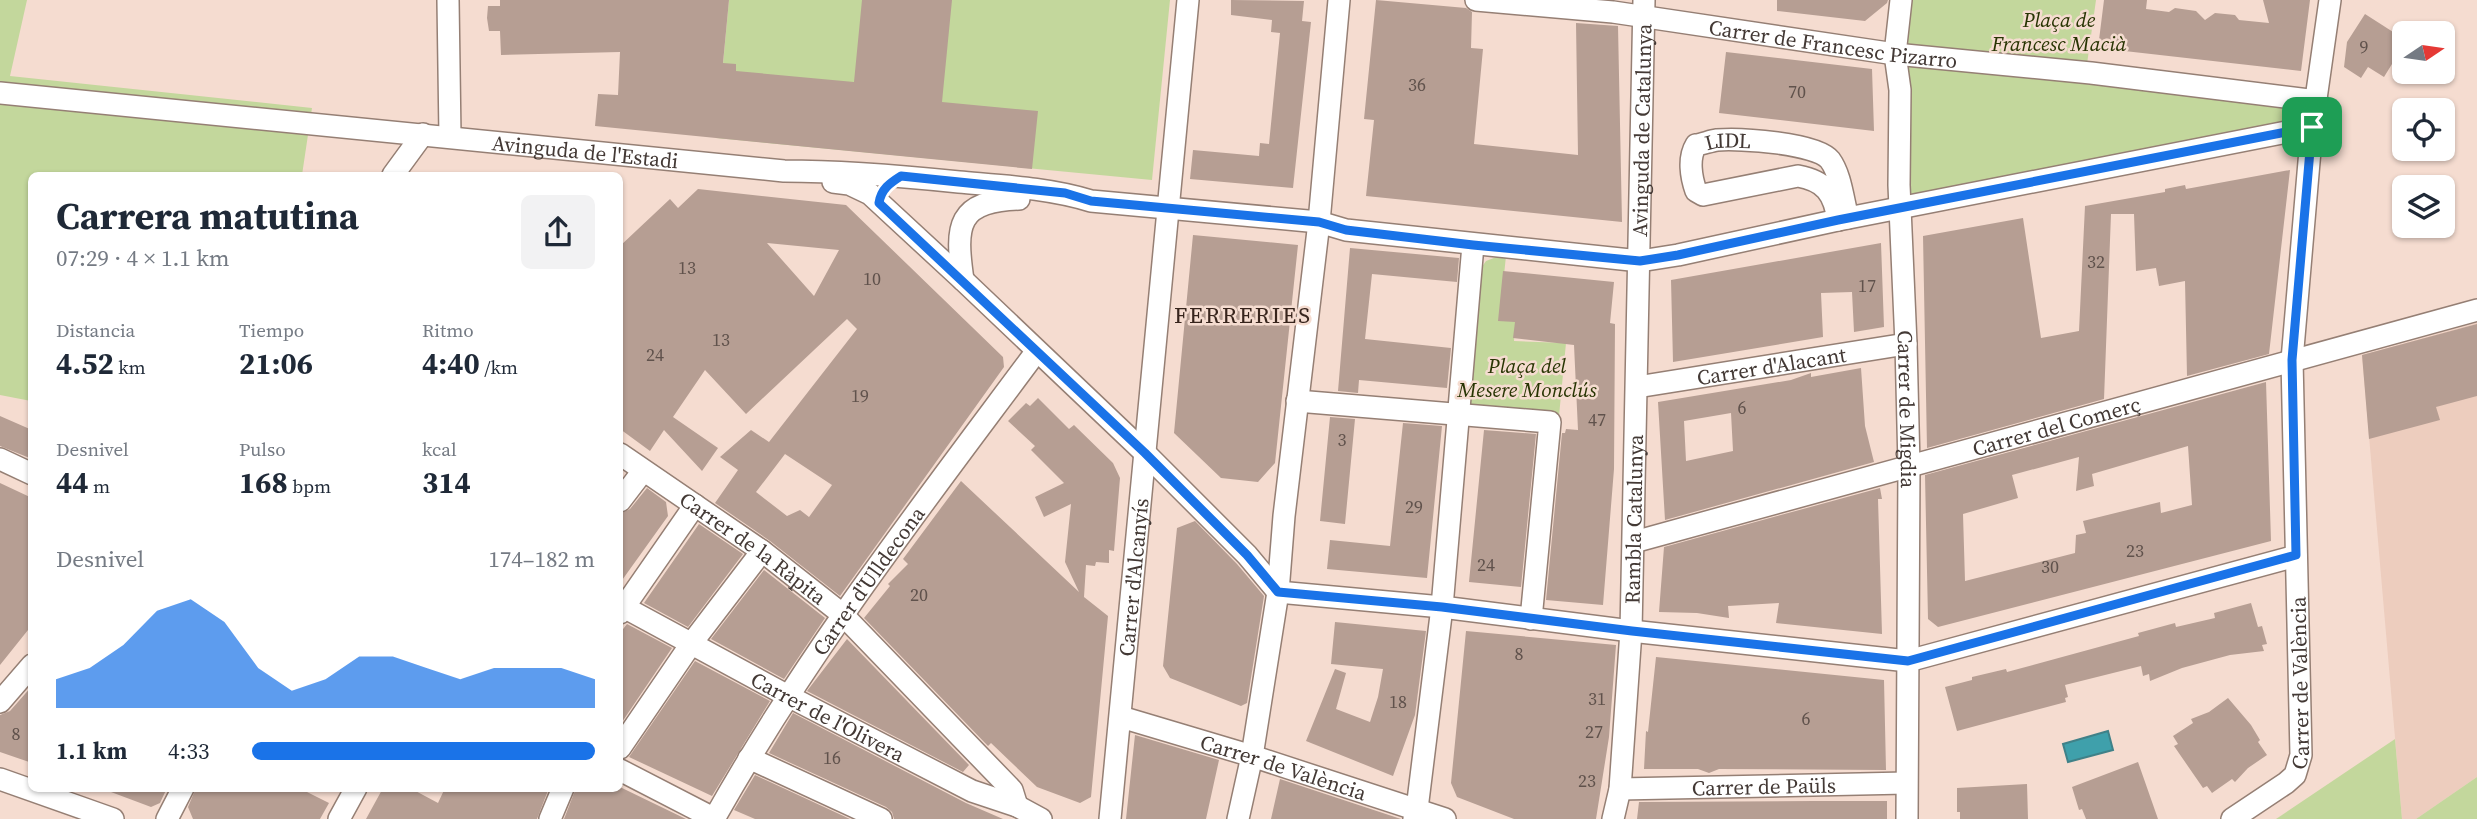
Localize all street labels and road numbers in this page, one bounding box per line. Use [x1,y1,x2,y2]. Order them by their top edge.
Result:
street label: Carrer de Francesc Pizarro [1707,12,1959,74]
street label: Avinguda de Catalunya [1625,23,1658,237]
street label: LIDL [1701,125,1752,157]
street label: Avinguda de l'Estadi [490,128,680,175]
street label: Carrer de Migdia [1891,329,1924,489]
street label: Carrer d'Alacant [1695,339,1848,392]
street label: Carrer del Comerç [1969,389,2144,463]
street label: Rambla Catalunya [1617,434,1650,604]
street label: Carrer de la Ràpita [674,485,833,611]
street label: Carrer d'Alcanyís [1111,497,1155,658]
street label: Carrer d'Ulldecona [805,500,931,661]
street label: Carrer de València [2283,596,2316,773]
street label: Carrer de l'Olivera [746,664,910,769]
street label: Carrer de València [1197,727,1371,807]
street label: Carrer de Paüls [1692,770,1836,802]

